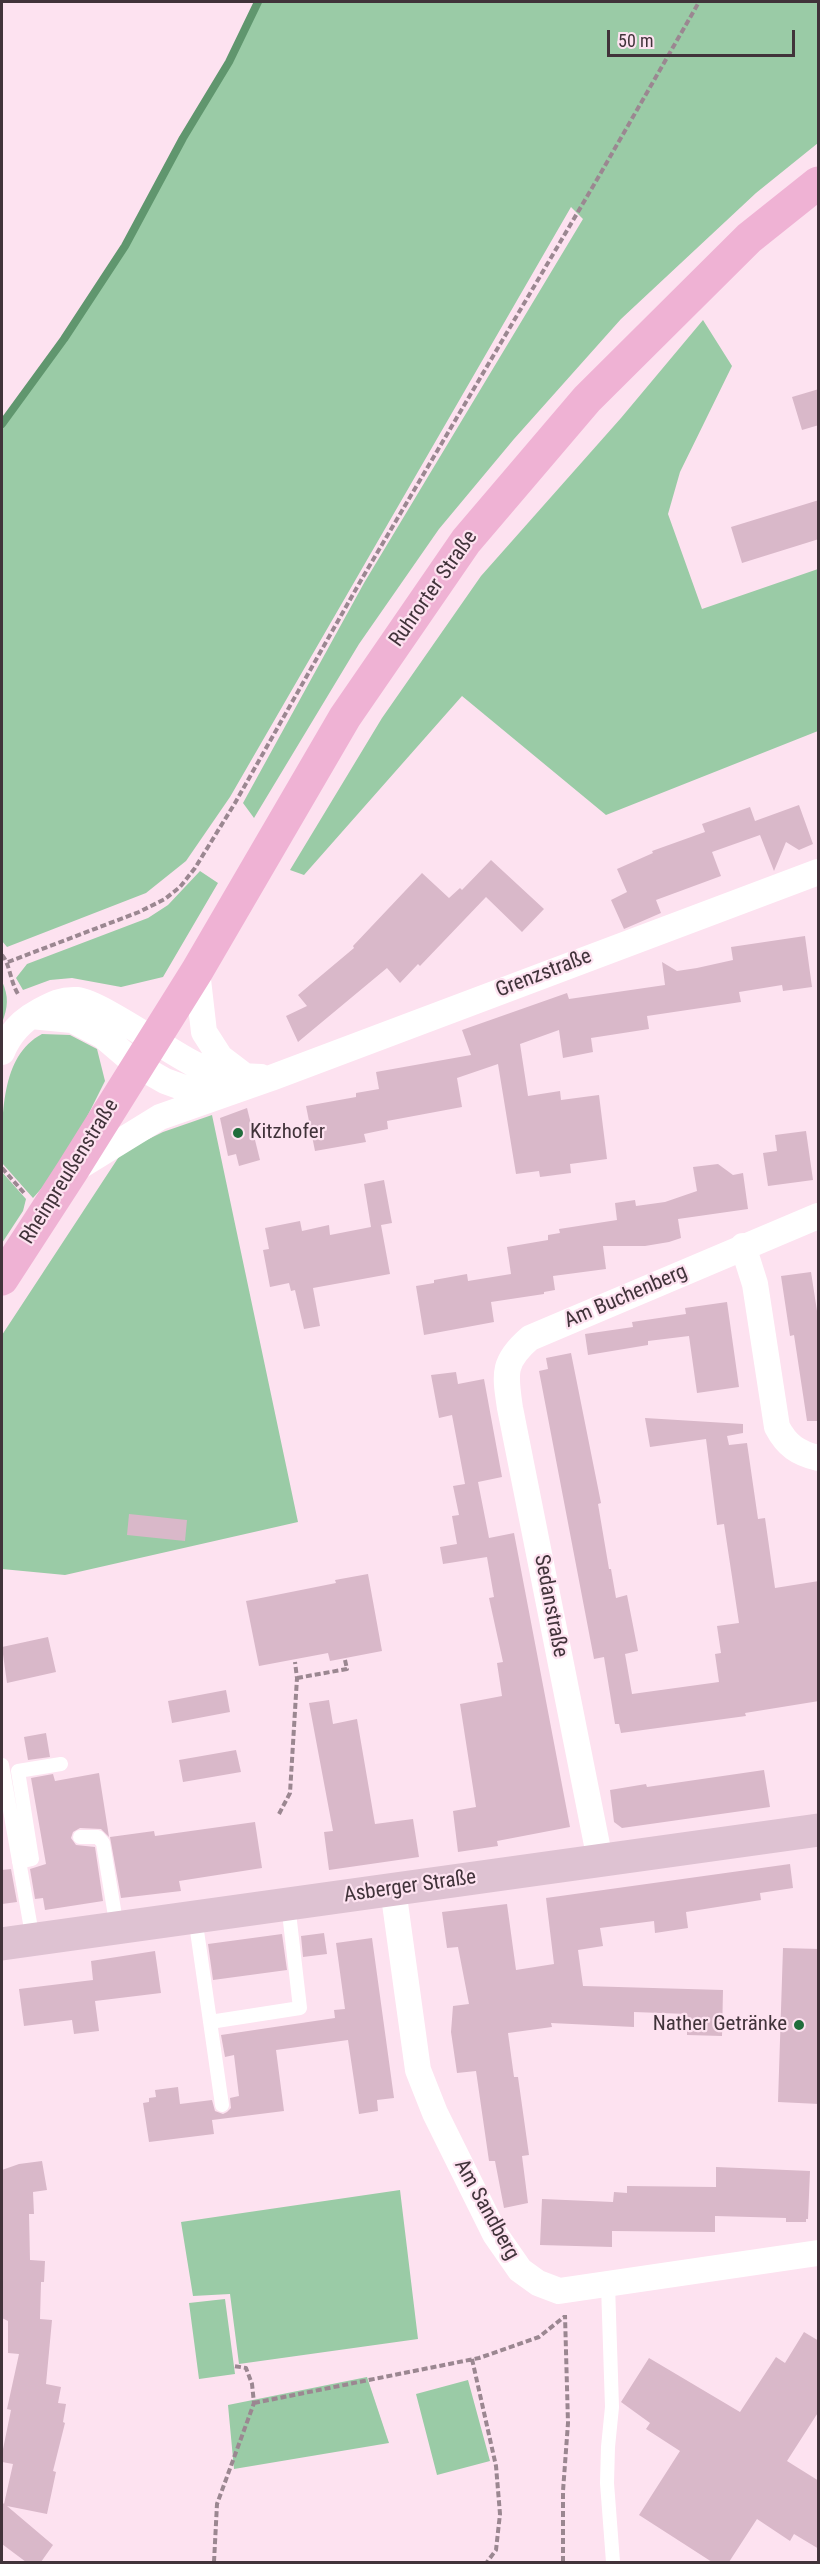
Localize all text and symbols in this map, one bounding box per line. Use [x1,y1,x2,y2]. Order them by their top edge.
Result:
scale bar [610,18,798,56]
text: 50 m [618,30,653,51]
street label: Ruhrorter Straße [385,526,483,652]
street label: Grenzstraße [493,944,595,1004]
street label: Rheinpreußenstraße [15,1095,125,1249]
place label: Kitzhofer [250,1120,325,1146]
marker: Kitzhofer [231,1126,245,1140]
street label: Am Buchenberg [561,1260,691,1334]
street label: Sedanstraße [528,1553,572,1659]
street label: Asberger Straße [342,1865,478,1909]
place label: Nather Getränke [653,2012,787,2038]
marker: Nather Getränke [792,2018,806,2032]
street label: Am Sandberg [448,2155,524,2265]

